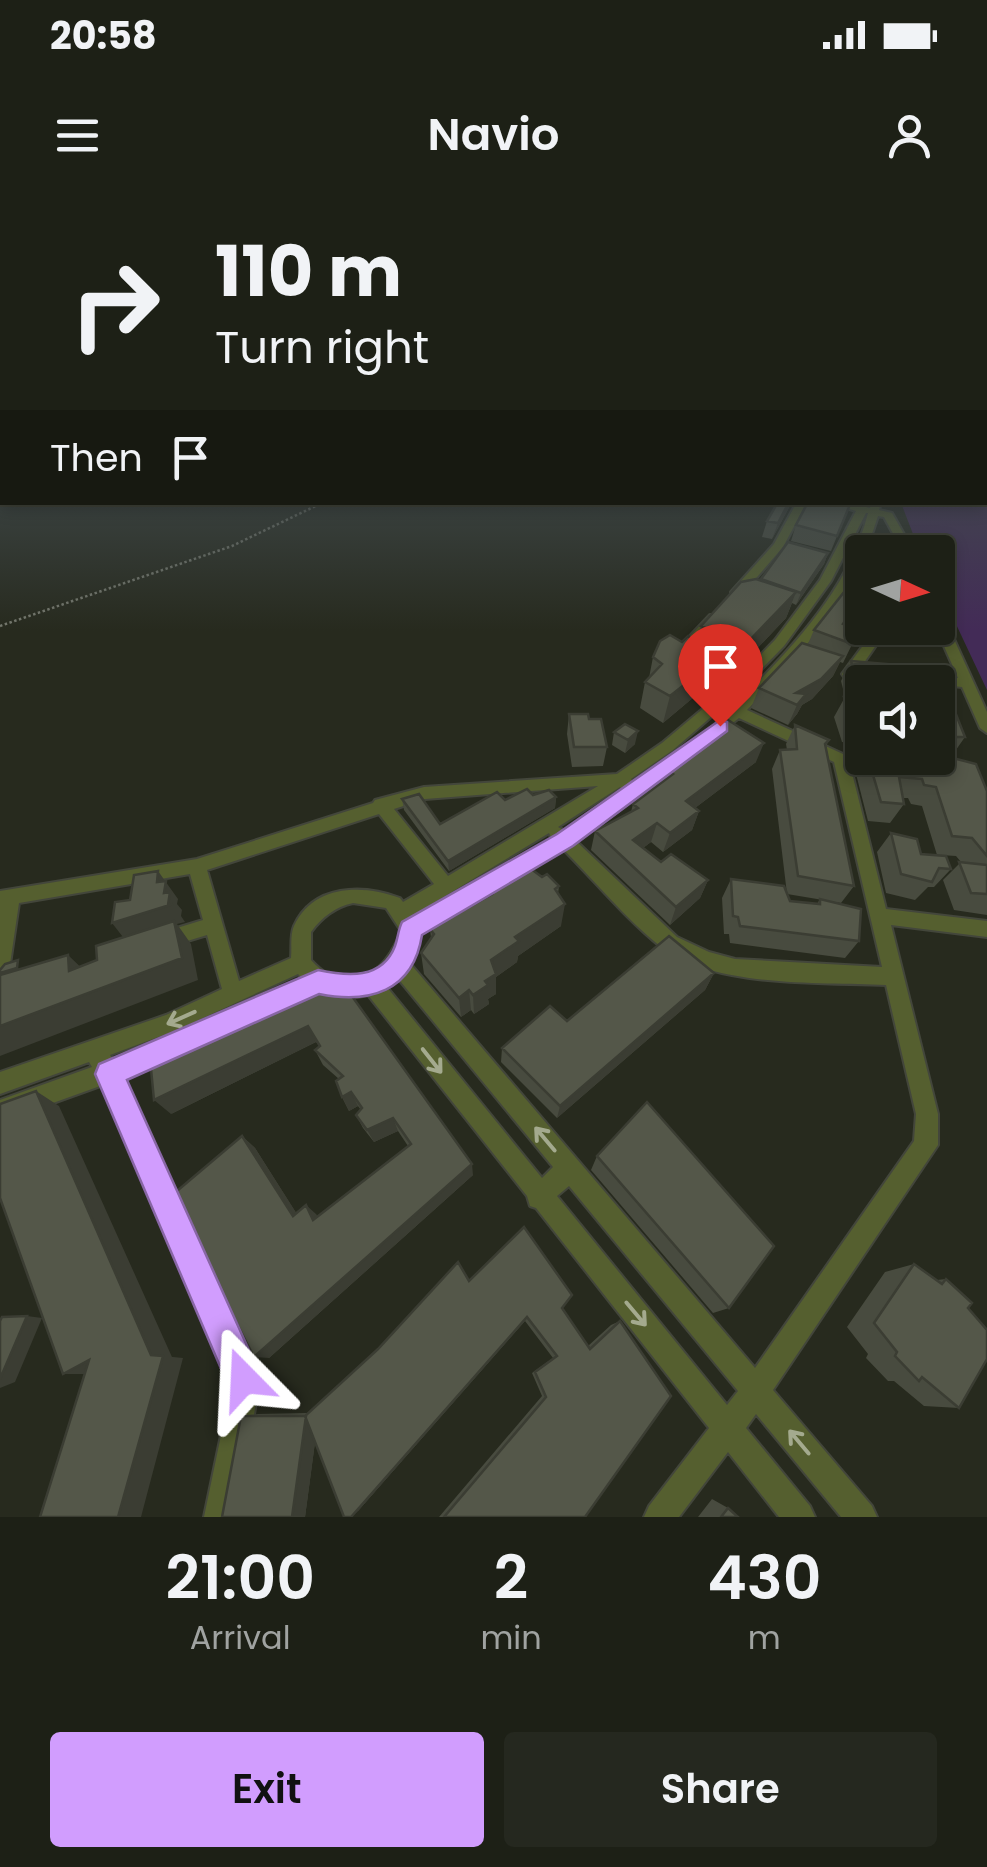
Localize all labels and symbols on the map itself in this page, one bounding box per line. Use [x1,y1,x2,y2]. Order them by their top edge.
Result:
north arrow [845,535,955,645]
pin [678,624,763,727]
one-way arrow [166,1010,197,1028]
one-way arrow [422,1047,443,1074]
one-way arrow [535,1127,557,1153]
one-way arrow [625,1301,647,1327]
position arrow [192,1327,296,1431]
one-way arrow [788,1430,810,1456]

